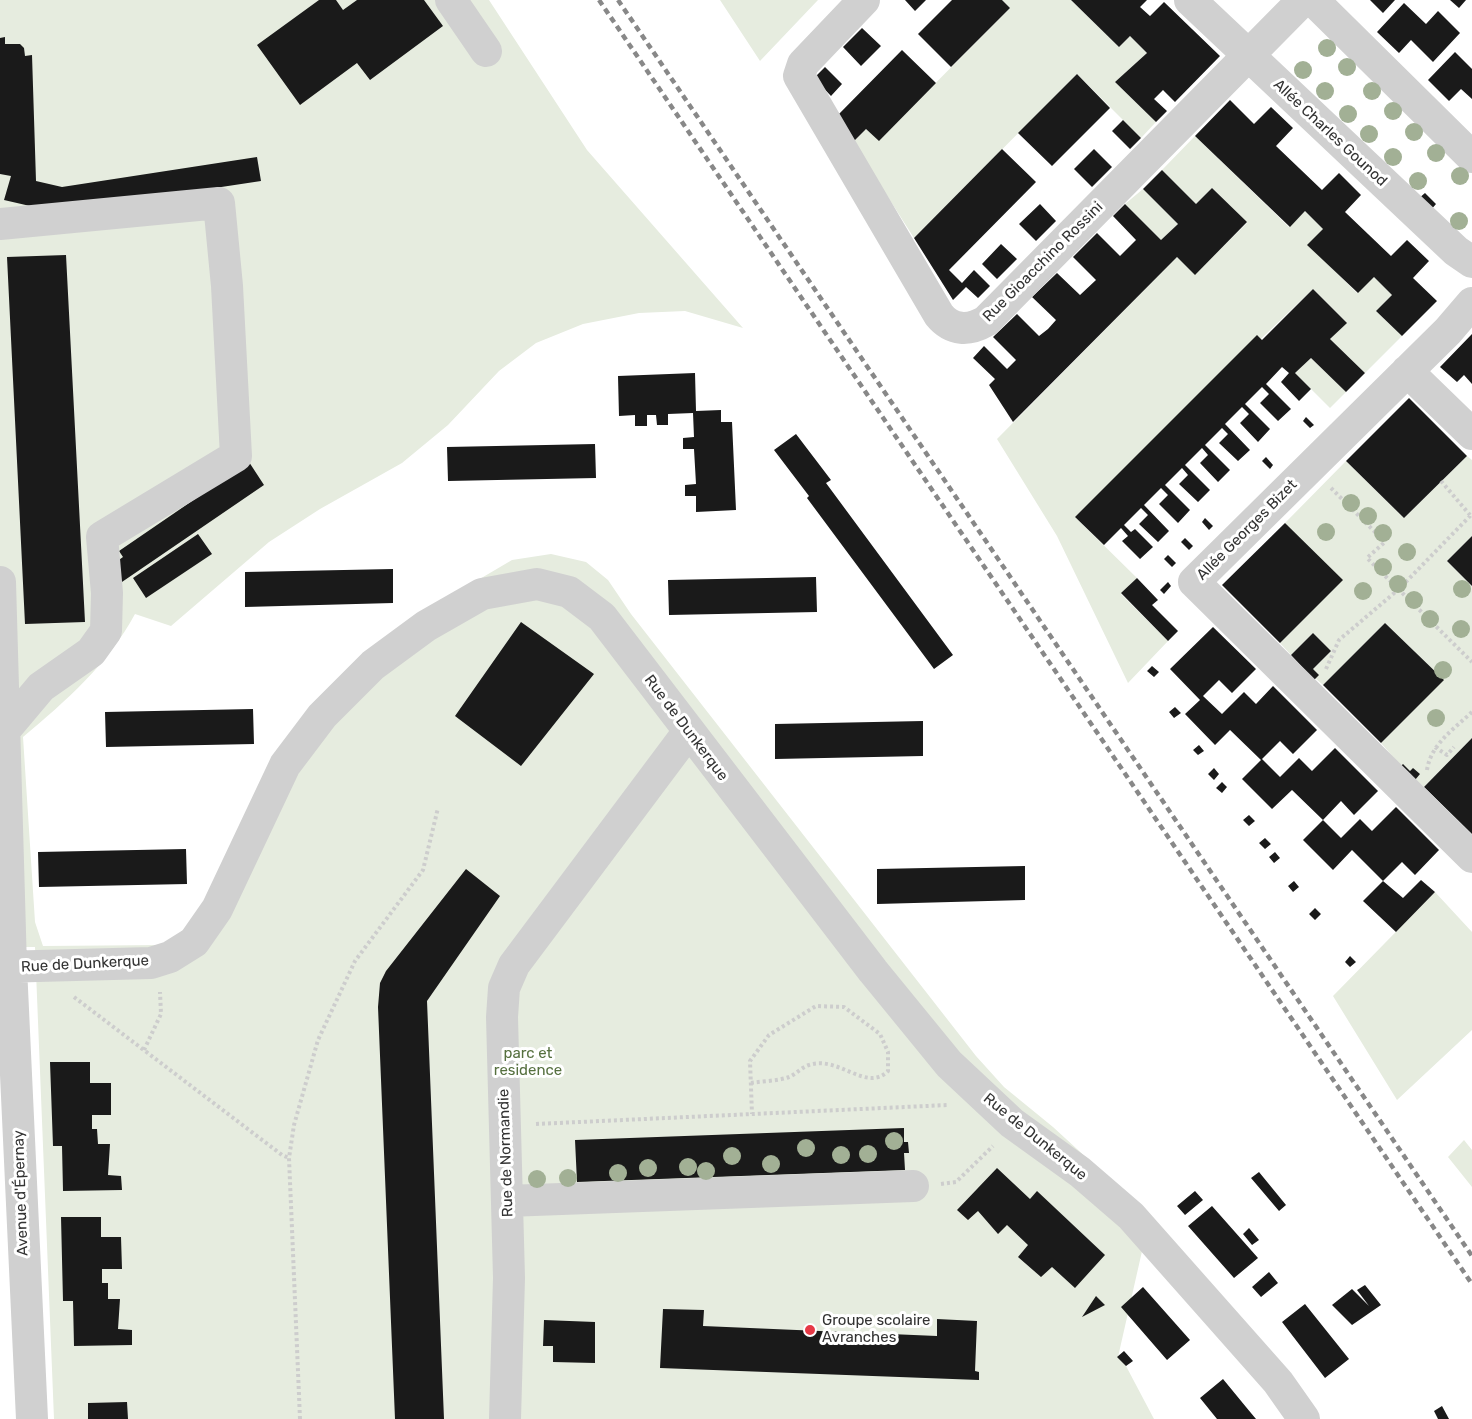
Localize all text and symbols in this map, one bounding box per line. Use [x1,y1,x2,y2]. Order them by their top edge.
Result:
street label: Allée Charles Gounod [1269,76,1391,190]
street label: Rue Gioacchino Rossini [979,198,1107,326]
street label: Allée Georges Bizet [1193,476,1301,584]
street label: Rue de Dunkerque [640,671,732,785]
street label: Rue de Dunkerque [21,952,149,976]
park label: parc et residence [494,1045,562,1080]
street label: Rue de Normandie [495,1089,517,1217]
street label: Rue de Dunkerque [980,1090,1090,1184]
street label: Avenue d'Épernay [10,1130,32,1256]
place label: Groupe scolaire Avranches [822,1312,930,1347]
marker: Groupe scolaire Avranches [803,1323,817,1337]

